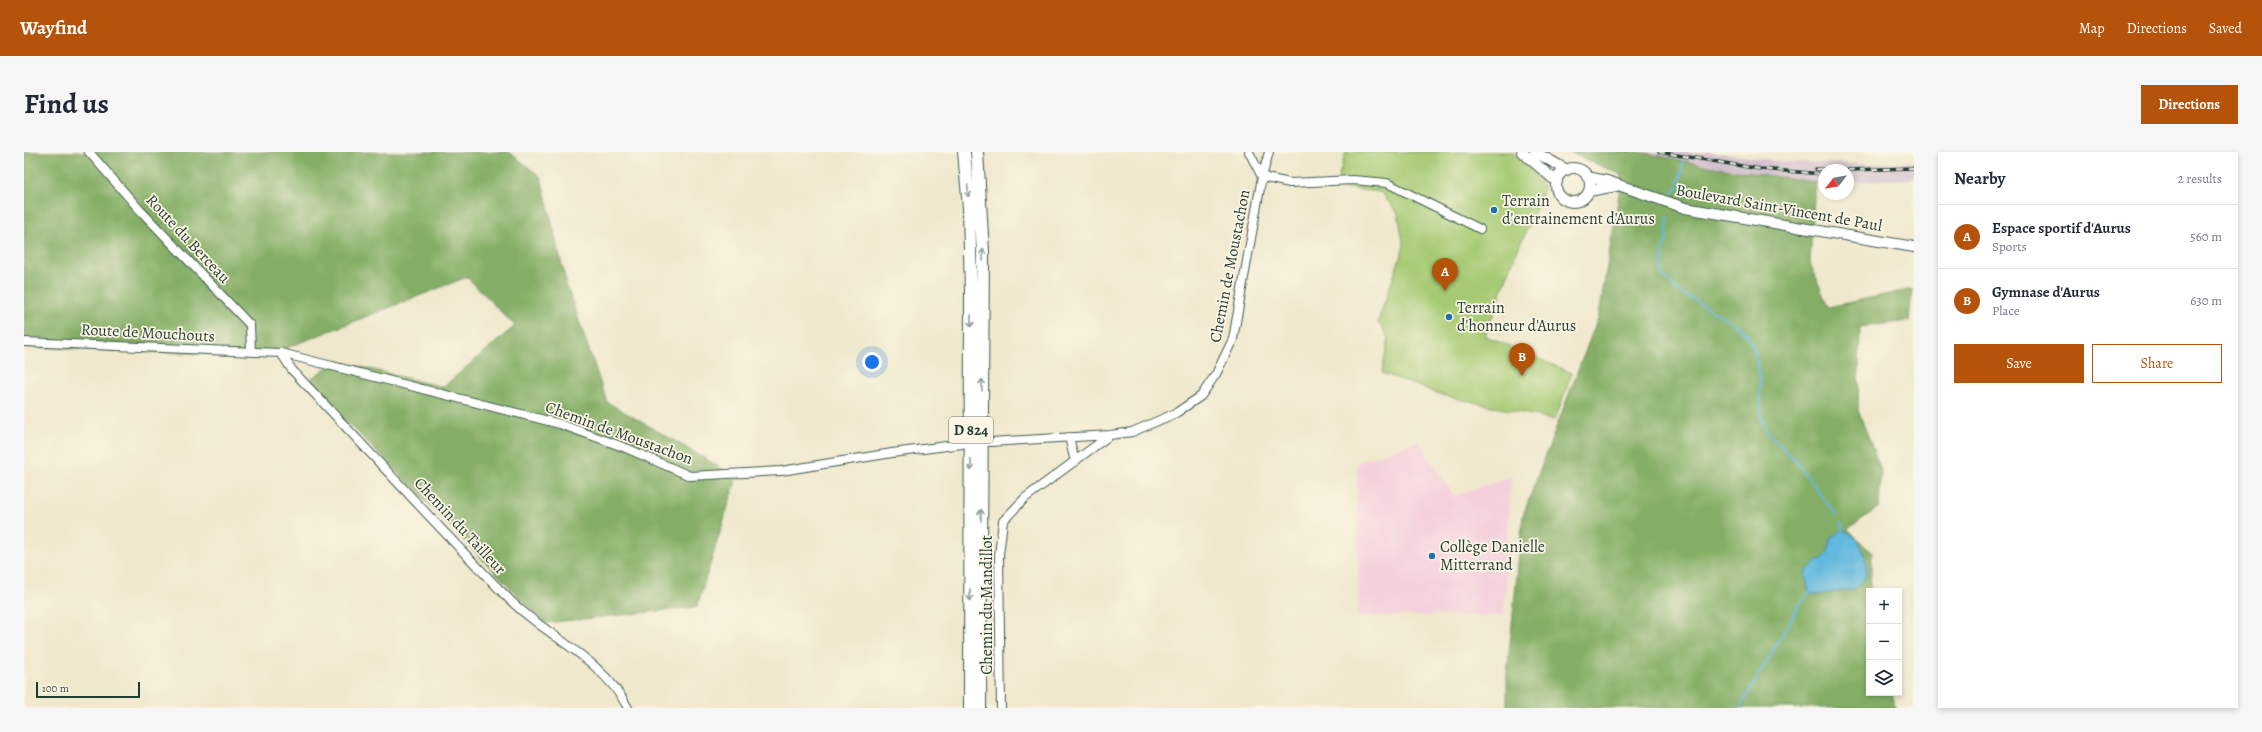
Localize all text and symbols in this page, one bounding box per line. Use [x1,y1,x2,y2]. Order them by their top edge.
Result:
text: Wayfind [20,15,87,41]
text: Map [2079,19,2105,38]
text: Directions [2127,19,2187,38]
text: Saved [2209,19,2242,38]
text: Find us [24,85,109,123]
button: Directions [2141,85,2238,124]
north arrow [1818,164,1854,200]
text: Nearby [1954,167,2005,190]
text: 2 results [2178,170,2222,187]
street label: Boulevard Saint-Vincent de Paul [1674,179,1884,237]
one-way arrow [965,184,972,197]
street label: Chemin de Moustachon [1204,187,1256,344]
street label: Route du Berceau [141,190,235,289]
place label: Terrain d'entrainement d'Aurus [1502,190,1655,230]
marker: Terrain d'entrainement d'Aurus [1489,205,1499,215]
text: Espace sportif d'Aurus [1992,218,2131,238]
text: A [1963,228,1971,245]
text: 560 m [2190,228,2222,245]
text: Sports [1992,238,2027,255]
one-way arrow [979,249,987,262]
pin: A [1432,258,1458,291]
text: Gymnase d'Aurus [1992,282,2100,302]
text: B [1963,292,1971,309]
text: 630 m [2190,292,2222,309]
place label: Terrain d'honneur d'Aurus [1457,297,1576,337]
text: Place [1992,302,2020,319]
marker: Terrain d'honneur d'Aurus [1444,312,1454,322]
one-way arrow [967,314,975,327]
street label: Route de Mouchouts [81,319,215,347]
pin: B [1509,343,1535,376]
button: Save [1954,344,2084,383]
button: Share [2092,344,2222,383]
your location [862,352,882,372]
one-way arrow [978,379,986,392]
street label: Chemin de Moustachon [542,396,696,470]
road number: D 824 [949,417,993,443]
one-way arrow [967,458,975,471]
street label: Chemin du Tailleur [409,473,511,579]
one-way arrow [977,509,985,522]
street label: Chemin du Mandillot [976,535,998,675]
place label: Collège Danielle Mitterrand [1440,536,1545,576]
marker: Collège Danielle Mitterrand [1427,551,1437,561]
one-way arrow [966,588,974,601]
map controls [1866,588,1902,696]
button: + [1866,588,1902,624]
button: − [1866,624,1902,660]
button: layers [1866,660,1902,696]
scale bar [36,680,140,699]
text: 100 m [42,681,69,696]

